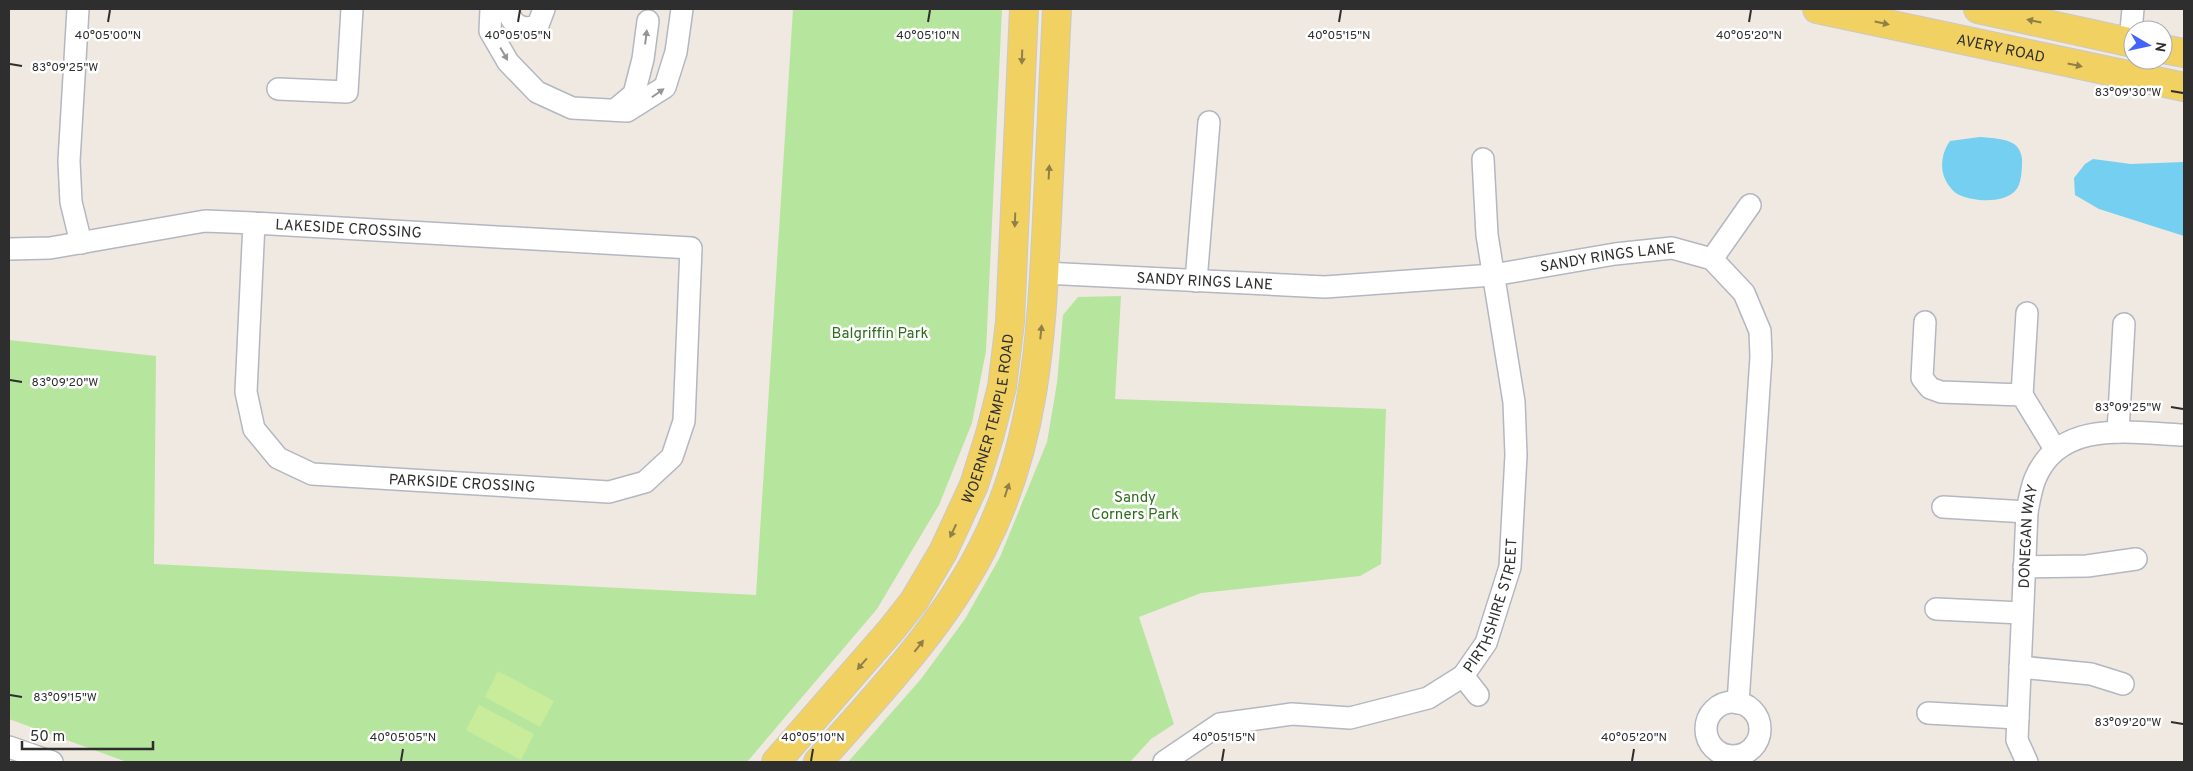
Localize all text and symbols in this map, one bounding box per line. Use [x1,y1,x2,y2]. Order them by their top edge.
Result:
one-way arrow [2027,17,2042,25]
one-way arrow [1874,19,1889,27]
north arrow [2123,20,2173,70]
text: 40°05'00"N [75,28,141,44]
text: 40°05'05"N [485,28,551,44]
one-way arrow [642,28,650,44]
text: 40°05'10"N [896,28,960,44]
text: 40°05'15"N [1307,28,1371,44]
text: 40°05'20"N [1716,28,1782,44]
street label: AVERY ROAD [1955,31,2047,68]
text: N [2150,40,2169,53]
one-way arrow [499,47,508,61]
one-way arrow [1018,50,1026,66]
text: 83°09'25"W [32,60,98,76]
one-way arrow [2067,61,2082,69]
text: 83°09'30"W [2095,85,2161,101]
one-way arrow [651,88,664,98]
one-way arrow [1046,164,1054,180]
one-way arrow [1011,212,1019,228]
street label: LAKESIDE CROSSING [275,216,422,244]
street label: SANDY RINGS LANE [1539,240,1677,278]
street label: SANDY RINGS LANE [1136,270,1273,295]
one-way arrow [1037,323,1045,339]
park label: Balgriffin Park [832,325,928,344]
street label: WOERNER TEMPLE ROAD [959,333,1019,507]
text: 83°09'20"W [32,375,98,391]
text: 83°09'25"W [2095,400,2161,416]
street label: PARKSIDE CROSSING [388,471,536,498]
one-way arrow [1003,482,1011,497]
street label: DONEGAN WAY [2016,482,2044,589]
park label: Sandy Corners Park [1091,489,1179,525]
one-way arrow [949,524,957,538]
street label: PIRTHSHIRE STREET [1460,538,1523,677]
one-way arrow [913,640,924,653]
one-way arrow [856,658,867,671]
text: 83°09'15"W [33,690,97,706]
text: 83°09'20"W [2095,715,2161,731]
scale bar [22,718,154,750]
text: 50 m [30,728,65,747]
text: 40°05'05"N [370,730,436,746]
text: 40°05'10"N [781,730,845,746]
text: 40°05'15"N [1192,730,1256,746]
text: 40°05'20"N [1601,730,1667,746]

